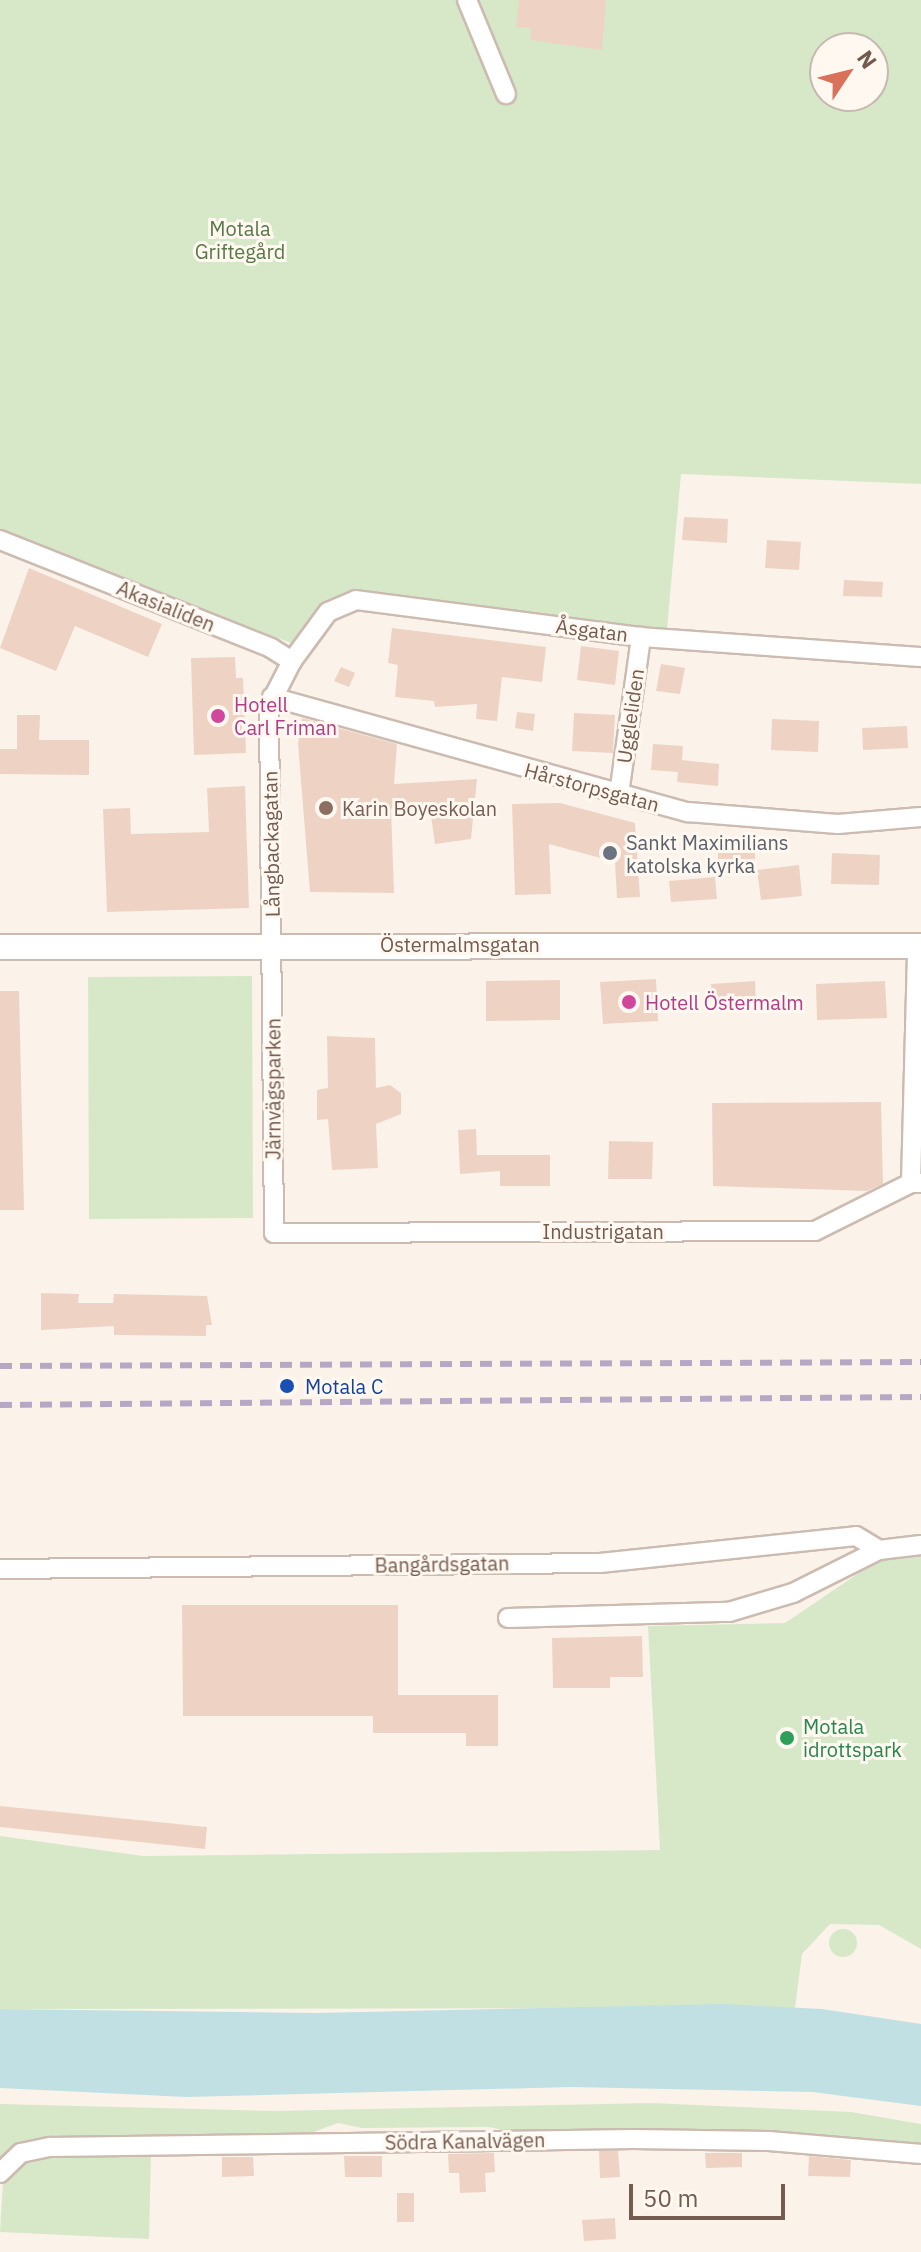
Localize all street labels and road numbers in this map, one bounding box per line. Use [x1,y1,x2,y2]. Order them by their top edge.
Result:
street label: Akasialiden [113,575,219,637]
street label: Åsgatan [555,614,629,646]
street label: Uggleliden [611,667,649,765]
street label: Hårstorpsgatan [522,757,662,817]
street label: Långbackagatan [258,771,284,917]
street label: Östermalmsgatan [380,932,540,956]
street label: Järnvägsparken [261,1018,285,1160]
street label: Industrigatan [542,1219,664,1243]
street label: Bangårdsgatan [374,1551,510,1577]
street label: Södra Kanalvägen [385,2128,545,2154]

